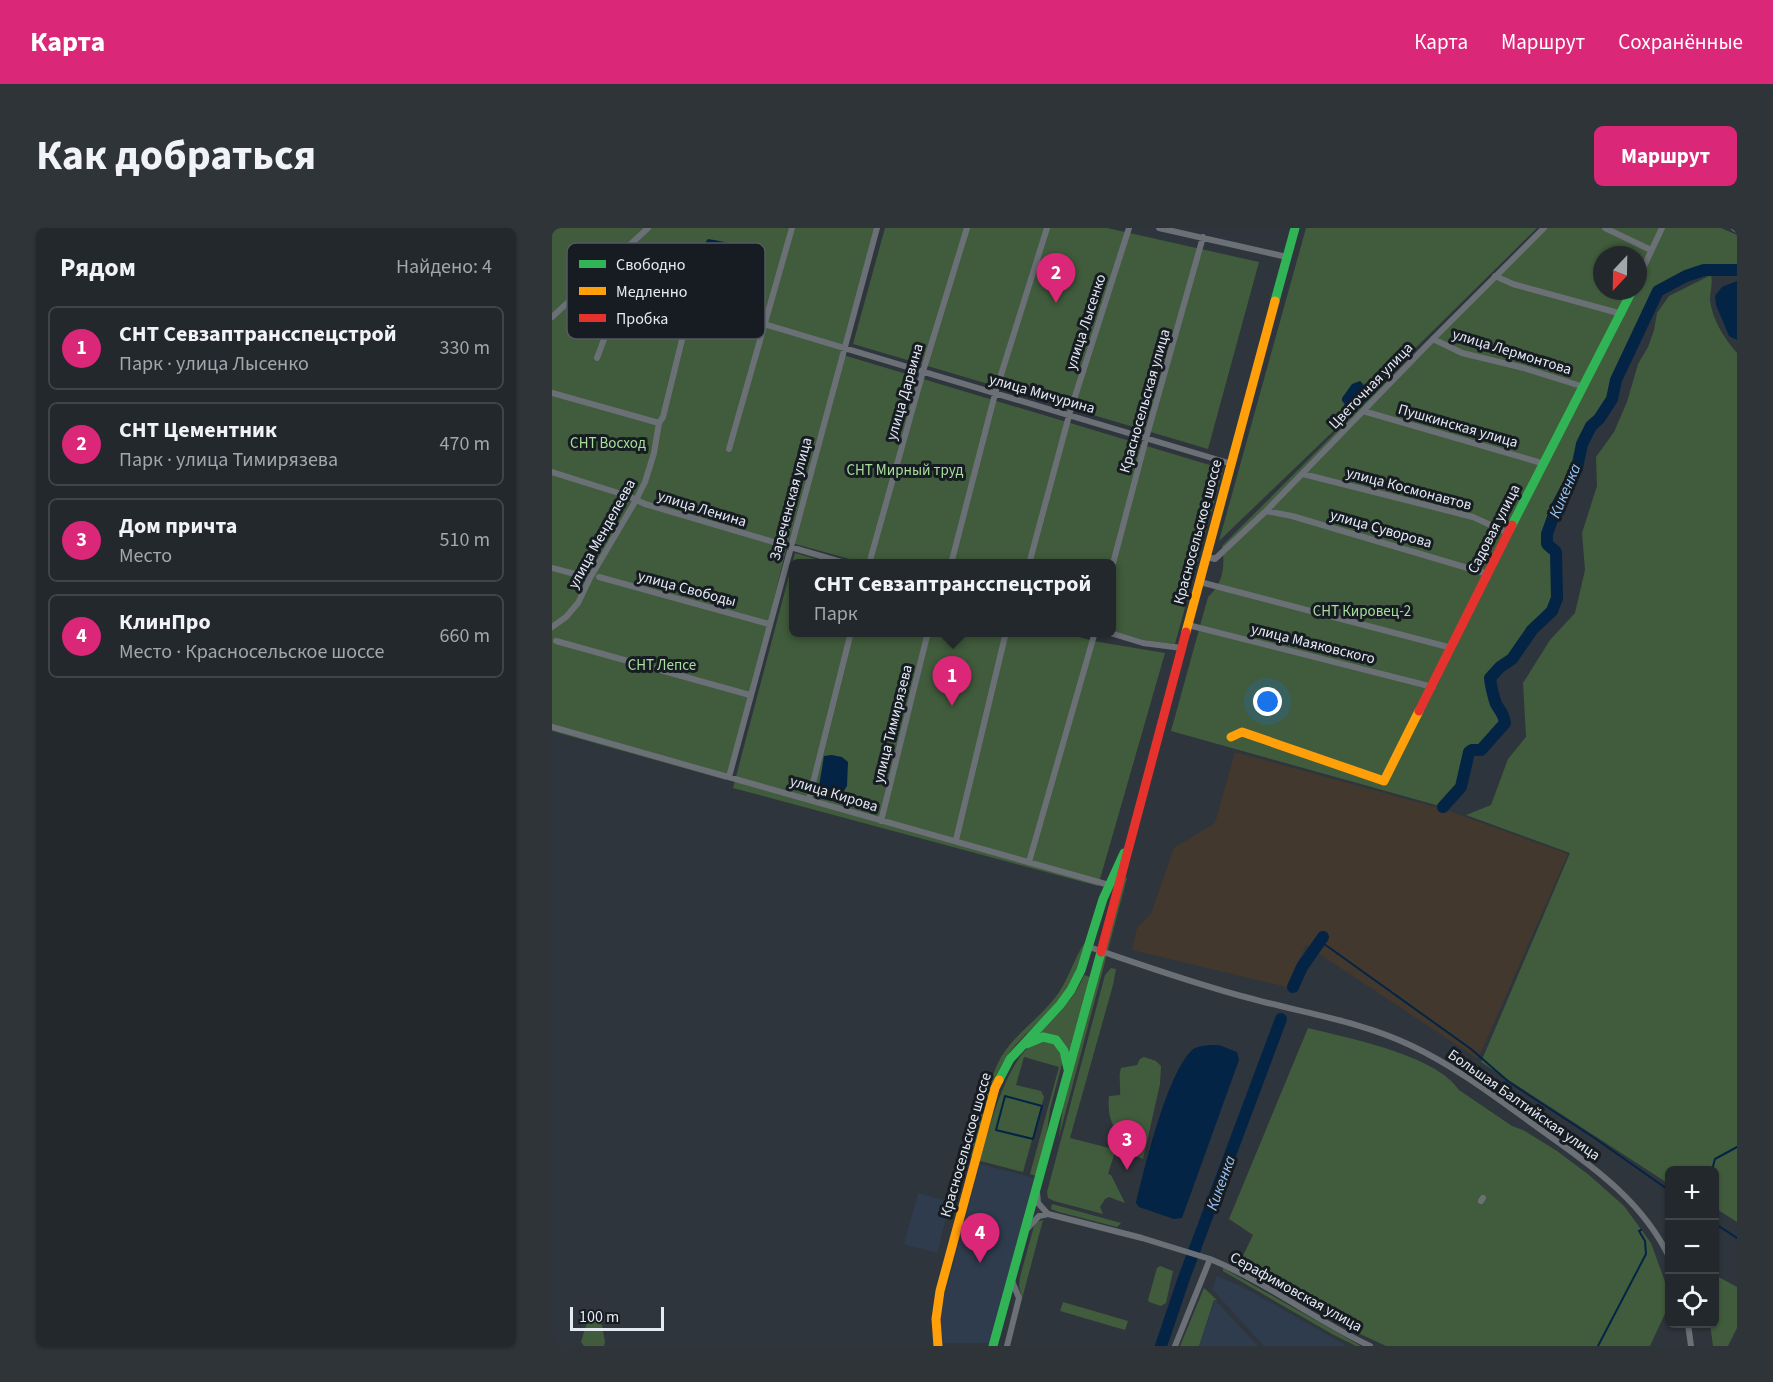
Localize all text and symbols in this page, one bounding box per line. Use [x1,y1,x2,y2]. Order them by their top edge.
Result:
text: Карта [30,22,105,62]
text: Карта [1414,27,1468,57]
text: Маршрут [1501,27,1585,57]
text: Сохранённые [1618,27,1743,57]
text: Как добраться [36,126,316,186]
button: Маршрут [1594,126,1737,186]
legend [567,243,765,339]
north arrow [1593,246,1647,300]
text: Рядом [60,249,136,286]
text: Найдено: 4 [396,253,492,281]
text: Свободно [616,254,686,276]
pin: 2 [1036,254,1076,303]
street label: улица Лысенко [1061,271,1111,373]
text: Медленно [616,281,687,303]
text: Пробка [616,308,668,330]
text: СНТ Севзаптрансспецстрой [119,318,397,350]
street label: улица Лермонтова [1450,324,1574,380]
street label: Красносельская улица [1114,327,1176,475]
text: 1 [76,334,87,362]
text: 330 m [440,334,490,362]
street label: Цветочная улица [1324,338,1418,434]
street label: улица Дарвина [881,341,929,443]
text: Парк · улица Лысенко [119,350,309,378]
street label: улица Мичурина [987,369,1097,419]
street label: Пушкинская улица [1396,399,1520,453]
text: СНТ Цементник [119,414,277,446]
text: 2 [76,430,87,458]
text: 470 m [440,430,490,458]
park label: СНТ Восход [570,433,646,454]
street label: Зареченская улица [764,435,818,563]
text: Парк · улица Тимирязева [119,446,338,474]
street label: Красносельское шоссе [1169,457,1227,607]
park label: СНТ Мирный труд [846,460,964,481]
water label: Кикенка [1544,460,1586,522]
street label: улица Космонавтов [1344,462,1474,516]
street label: улица Менделеева [563,475,641,593]
street label: Садовая улица [1463,481,1525,577]
street label: улица Ленина [655,485,749,533]
street label: улица Суворова [1328,504,1434,554]
text: Дом причта [119,510,237,542]
text: 3 [76,526,87,554]
text: 510 m [440,526,490,554]
text: Место [119,542,172,570]
popup [789,559,1116,637]
street label: улица Свободы [635,566,739,612]
text: СНТ Севзаптрансспецстрой [814,568,1091,600]
text: Парк [814,600,858,628]
park label: СНТ Кировец-2 [1313,601,1411,622]
text: КлинПро [119,606,211,638]
street label: улица Маяковского [1249,618,1377,670]
text: 4 [76,622,87,650]
text: 660 m [440,622,490,650]
text: Место · Красносельское шоссе [119,638,384,666]
park label: СНТ Лепсе [628,655,696,676]
pin: 1 [932,656,972,706]
street label: улица Тимирязева [868,662,918,786]
your location [1253,687,1282,716]
street label: улица Кирова [787,771,881,817]
street label: Большая Балтийская улица [1444,1044,1604,1166]
street label: Красносельское шоссе [935,1070,997,1220]
pin: 3 [1108,1120,1146,1170]
water label: Кикенка [1201,1152,1241,1214]
map controls [1665,1166,1719,1328]
button: + [1665,1166,1719,1220]
pin: 4 [960,1214,1000,1263]
button: − [1665,1220,1719,1274]
street label: Серафимовская улица [1226,1247,1366,1337]
button: locate [1665,1274,1719,1328]
scale bar [570,1304,664,1332]
text: 100 m [579,1306,619,1328]

